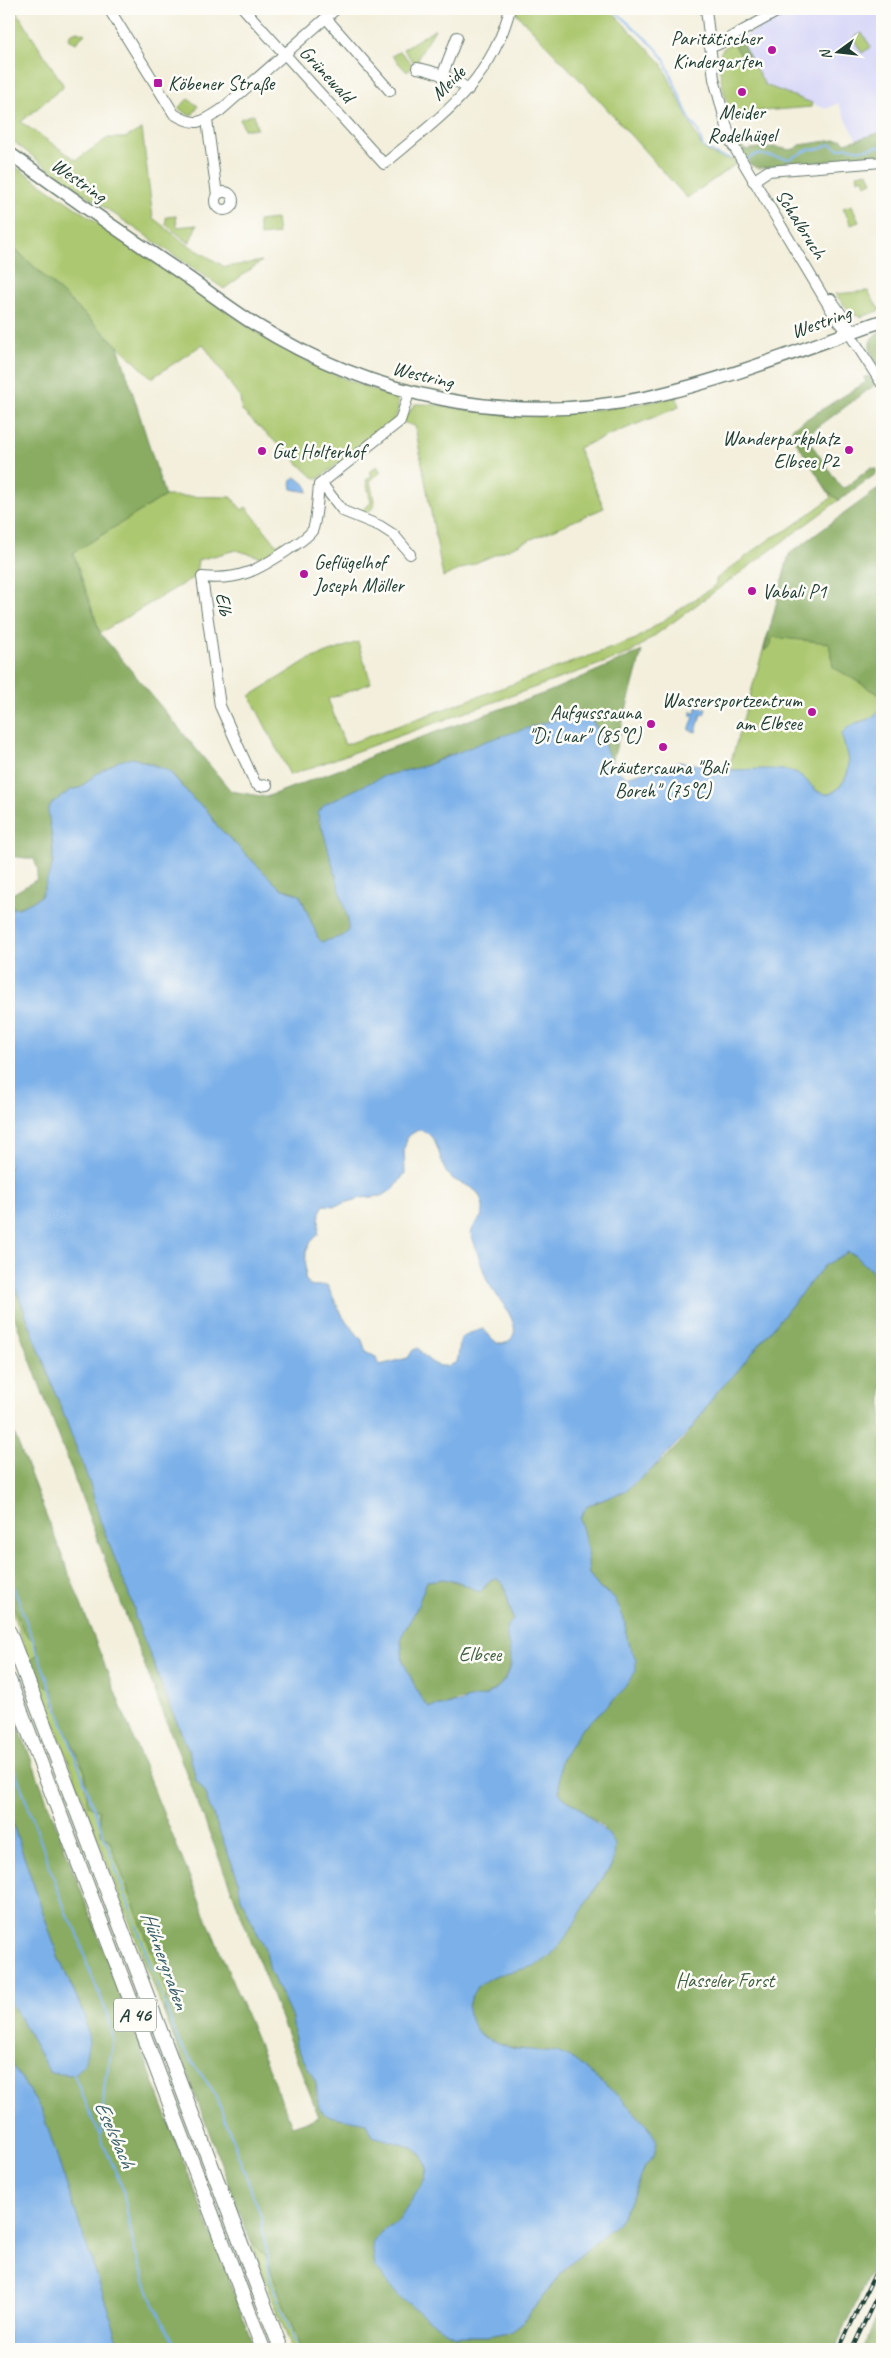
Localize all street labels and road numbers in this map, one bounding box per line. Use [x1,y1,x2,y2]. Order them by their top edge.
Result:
street label: Grünewald [294,40,362,110]
street label: Meide [425,59,472,106]
street label: Westring [47,152,113,209]
street label: Schalbruch [770,184,833,265]
street label: Westring [788,300,856,344]
street label: Westring [390,355,458,395]
street label: Elb [210,591,238,618]
road number: A 46 [114,1998,156,2032]

